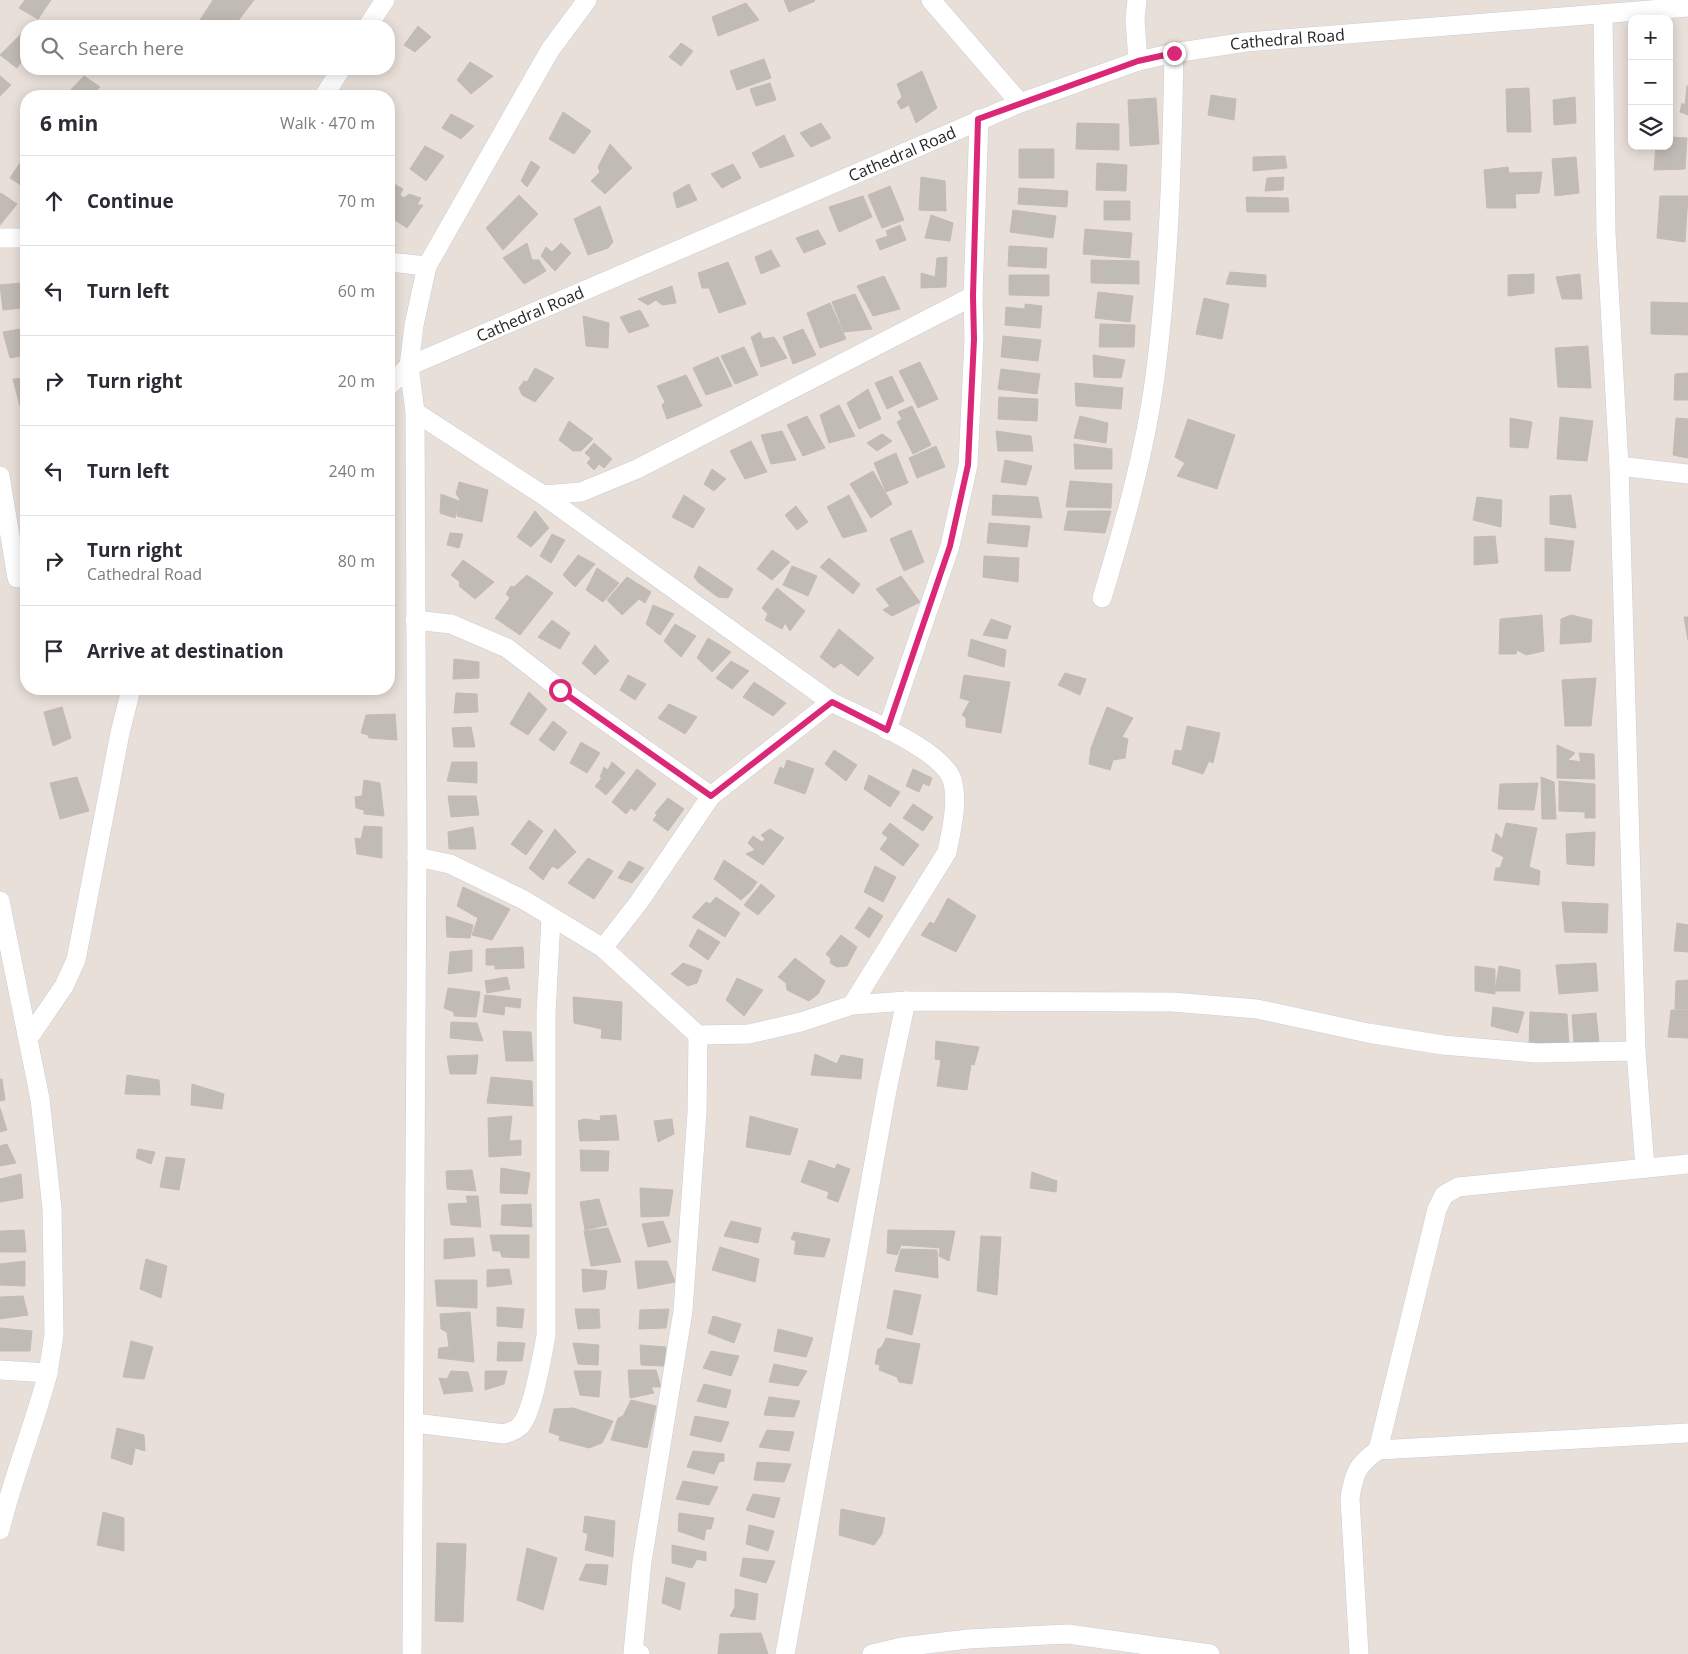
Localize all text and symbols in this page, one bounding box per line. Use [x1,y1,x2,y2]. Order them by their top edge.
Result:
map controls [1628,15,1673,150]
button: + [1628,15,1673,60]
search box [20,20,395,75]
street label: Cathedral Road [1229,23,1346,55]
icon: search [38,34,66,62]
text: Search here [78,35,184,61]
route end [1163,42,1186,65]
button: − [1628,60,1673,105]
button: layers [1628,105,1673,150]
text: 6 min [40,109,98,137]
text: Walk · 470 m [280,112,375,134]
street label: Cathedral Road [845,121,959,187]
icon: ahead [40,187,68,215]
text: Continue [87,188,174,214]
text: 70 m [338,190,375,212]
icon: left [40,277,68,305]
text: Turn left [87,278,169,304]
text: 60 m [338,280,375,302]
street label: Cathedral Road [473,281,587,347]
icon: right [40,367,68,395]
text: Turn right [87,368,182,394]
text: 20 m [338,370,375,392]
icon: left [40,457,68,485]
text: Turn left [87,458,169,484]
text: 240 m [329,460,375,482]
text: Turn right [87,537,182,563]
icon: right [40,547,68,575]
text: 80 m [338,550,375,572]
text: Cathedral Road [87,563,202,585]
icon: arrive [40,637,68,665]
text: Arrive at destination [87,638,284,664]
route start [549,679,572,702]

